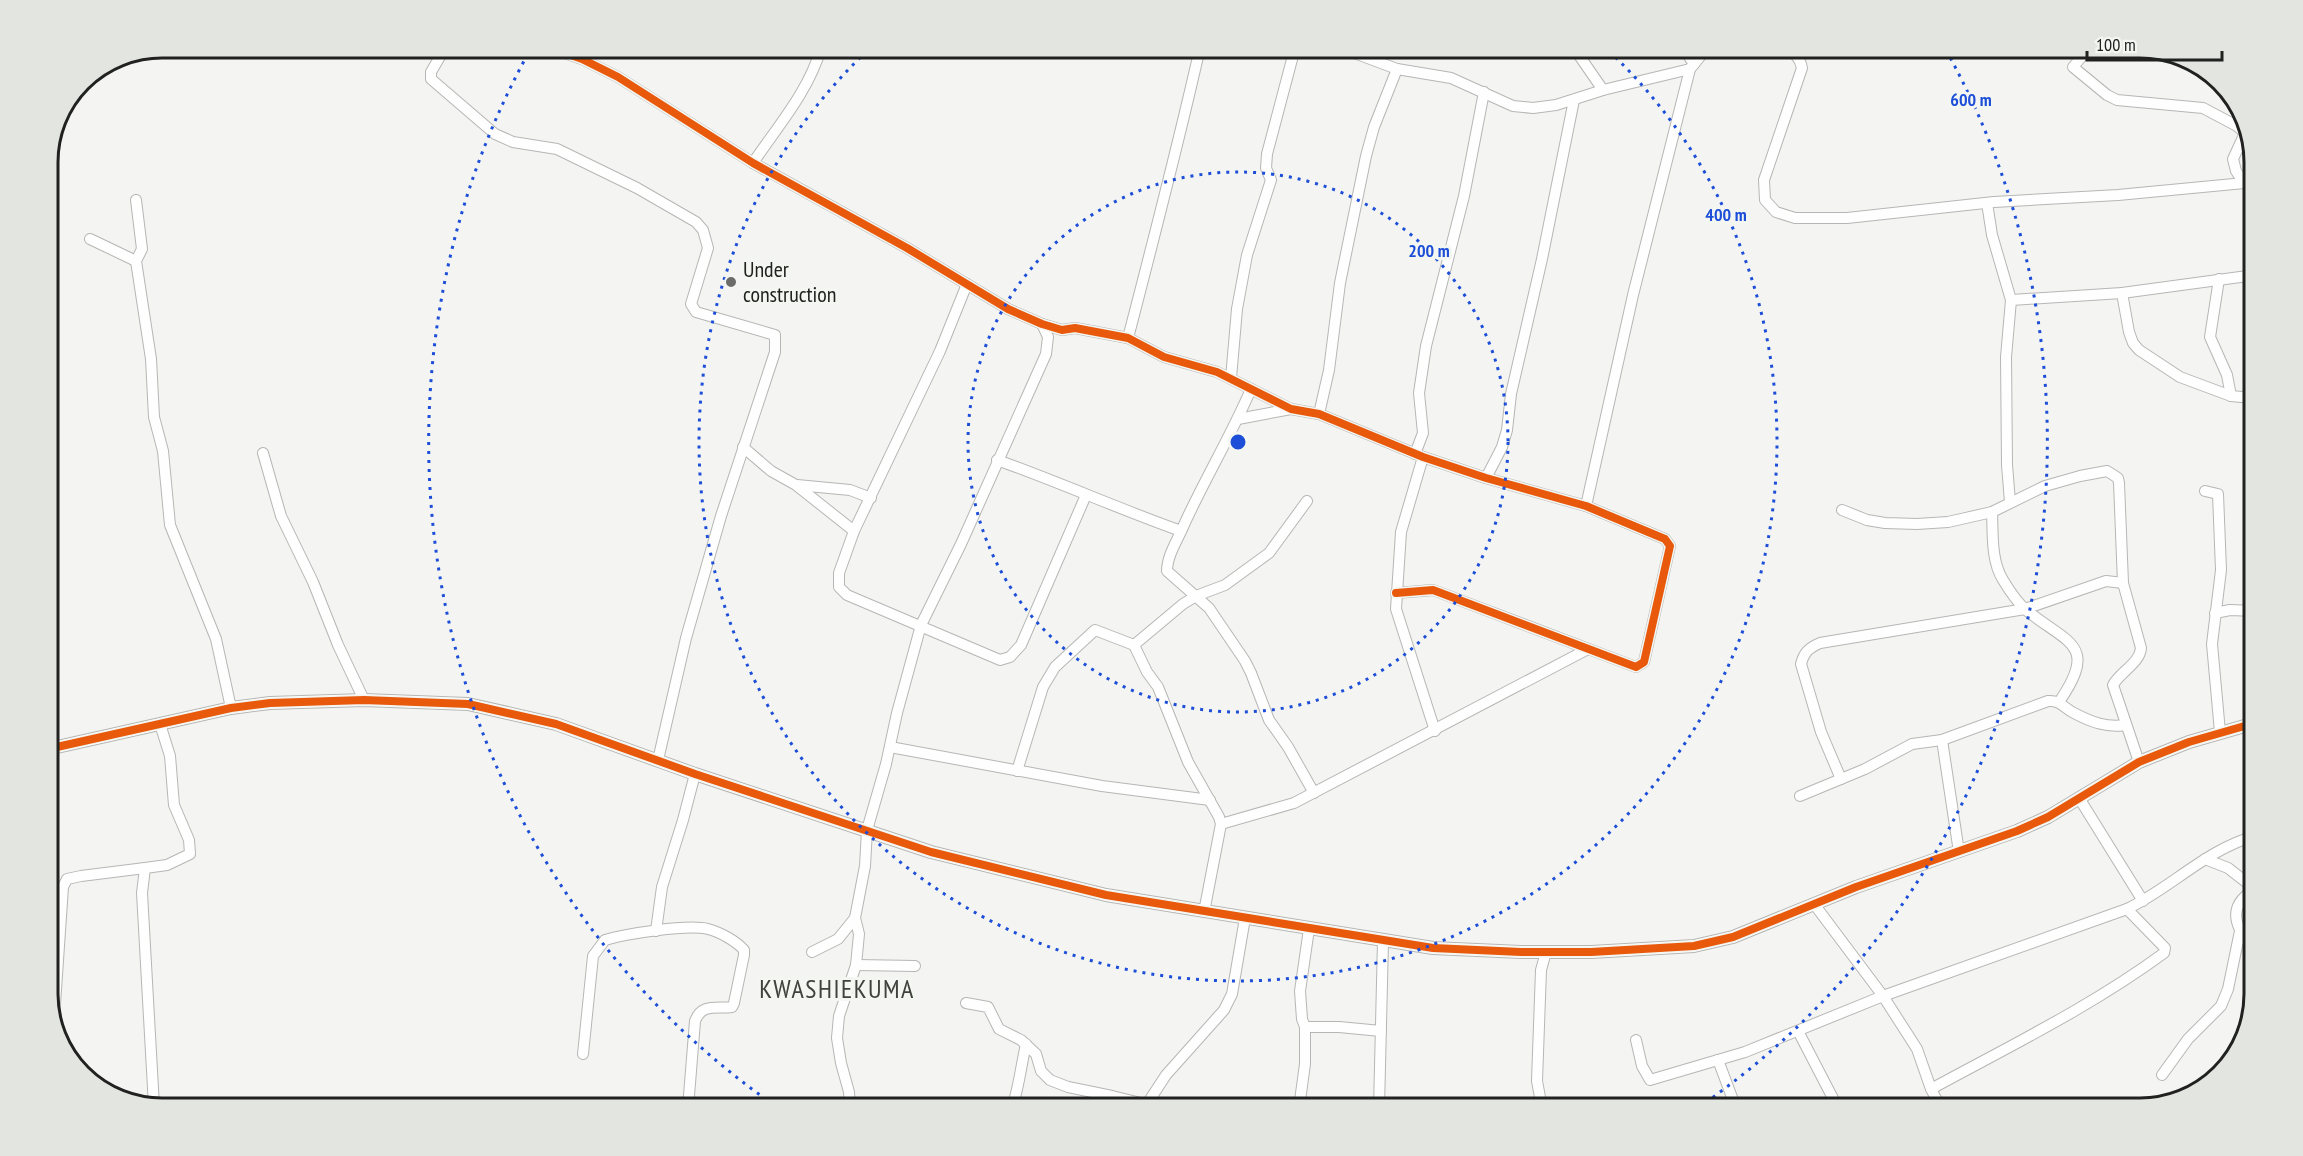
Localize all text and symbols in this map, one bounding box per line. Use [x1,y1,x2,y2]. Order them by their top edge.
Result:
scale bar [2087,24,2222,62]
text: 100 m [2096,33,2136,56]
text: 600 m [1950,88,1992,111]
text: 400 m [1705,203,1747,226]
text: 200 m [1408,239,1450,262]
place label: Under construction [743,255,837,308]
marker: Under construction [724,275,738,289]
centre of rings [1228,432,1248,452]
district label: KWASHIEKUMA [759,972,915,1005]

